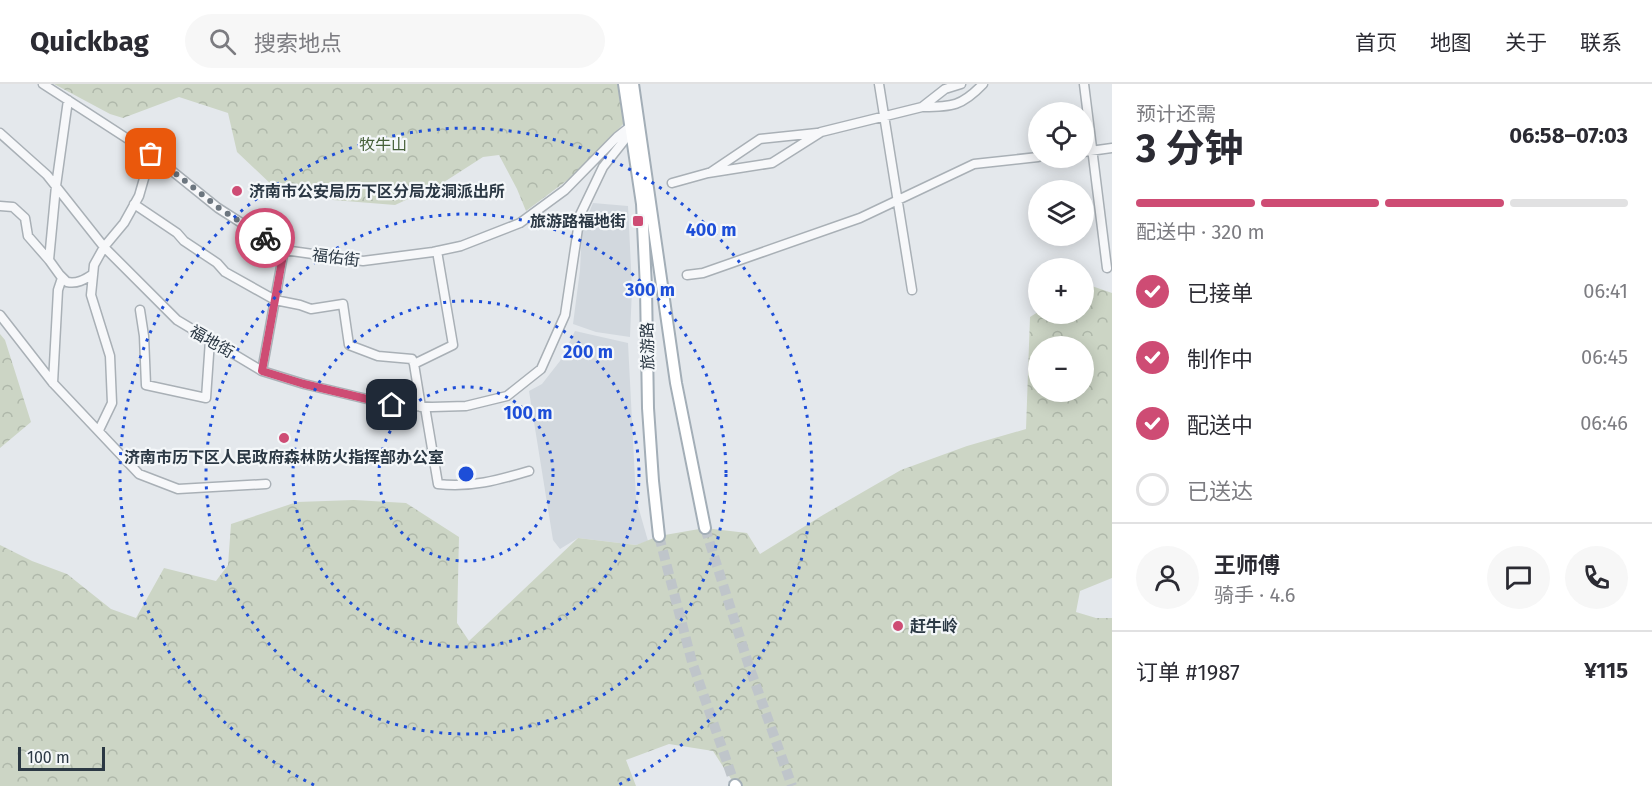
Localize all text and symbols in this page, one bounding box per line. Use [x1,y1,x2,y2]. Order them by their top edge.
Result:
search box [185,14,605,68]
text: Quickbag [30,25,149,58]
icon: search [206,25,239,58]
text: 搜索地点 [254,30,342,57]
text: 首页 [1355,30,1397,56]
text: 地图 [1430,30,1472,56]
text: 关于 [1505,30,1547,56]
text: 联系 [1580,30,1622,56]
map controls [1028,102,1094,402]
button: locate [1028,102,1094,168]
text: 预计还需 [1136,102,1216,126]
text: 06:58–07:03 [1509,122,1628,149]
text: 3 分钟 [1136,126,1244,172]
pin [125,128,176,179]
park label: 牧牛山 [359,135,407,154]
icon: bag [134,137,167,170]
button: layers [1028,180,1094,246]
place label: 济南市公安局历下区分局龙洞派出所 [249,182,505,201]
marker: 济南市公安局历下区分局龙洞派出所 [230,184,244,198]
courier [235,208,295,268]
place label: 旅游路福地街 [530,212,626,231]
marker: 旅游路福地街 [631,214,645,228]
text: 400 m [686,219,736,241]
text: 配送中 · 320 m [1136,220,1265,244]
icon: bike [249,222,282,255]
street label: 福佑街 [311,245,361,270]
button: + [1028,258,1094,324]
icon: check [1136,275,1169,308]
text: 300 m [624,279,675,301]
text: 06:41 [1583,279,1628,303]
text: 已接单 [1187,280,1253,307]
street label: 福地街 [186,321,237,362]
street label: 旅游路 [638,322,657,370]
button: − [1028,336,1094,402]
text: 200 m [563,341,613,363]
icon: check [1136,341,1169,374]
text: 06:45 [1581,345,1628,369]
text: 制作中 [1187,346,1253,373]
pin [366,379,417,430]
icon: home [375,388,408,421]
text: 100 m [504,402,552,424]
icon: check [1136,407,1169,440]
text: 06:46 [1580,411,1628,435]
text: 配送中 [1187,412,1253,439]
marker: 济南市历下区人民政府森林防火指挥部办公室 [277,431,291,445]
place label: 济南市历下区人民政府森林防火指挥部办公室 [124,448,444,467]
centre of rings [456,464,476,484]
text: 已送达 [1187,478,1253,505]
button: person [1136,546,1199,609]
button: chat [1487,546,1550,609]
button: phone [1565,546,1628,609]
text: 王师傅 [1214,552,1280,579]
text: 骑手 · 4.6 [1214,583,1295,607]
place label: 赶牛岭 [910,617,958,636]
marker: 赶牛岭 [891,619,905,633]
text: ¥115 [1584,657,1628,684]
text: 订单 #1987 [1136,659,1240,686]
scale bar [18,744,105,772]
text: 100 m [27,748,70,767]

